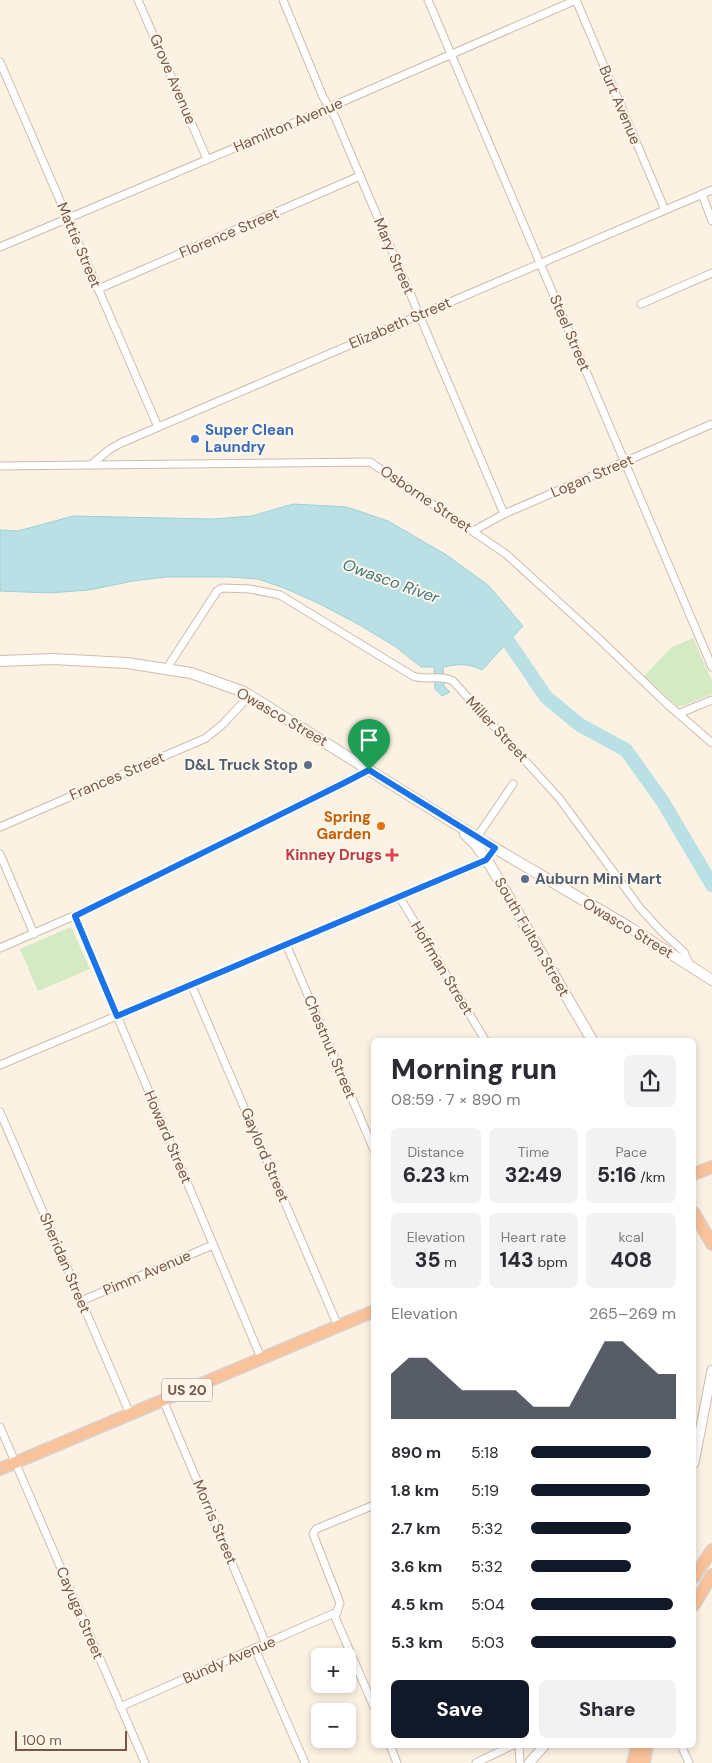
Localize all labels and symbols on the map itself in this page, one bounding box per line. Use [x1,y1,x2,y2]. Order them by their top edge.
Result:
street label: Grove Avenue [145,31,201,127]
street label: Burt Avenue [594,62,646,148]
street label: Hamilton Avenue [230,93,346,157]
street label: Mattie Street [52,199,106,291]
street label: Florence Street [176,203,282,263]
street label: Mary Street [369,215,419,297]
street label: Elizabeth Street [346,292,454,354]
street label: Steel Street [545,292,595,374]
place label: Super Clean Laundry [205,420,294,457]
marker: Super Clean Laundry [189,433,201,445]
street label: Logan Street [548,450,636,502]
street label: Osborne Street [376,461,476,537]
water label: Owasco River [340,554,443,609]
street label: Owasco Street [233,683,331,751]
street label: Miller Street [461,692,533,766]
pin [348,719,390,770]
street label: Frances Street [66,747,168,805]
place label: D&L Truck Stop [185,755,298,775]
marker: D&L Truck Stop [302,759,314,771]
place label: Spring Garden [316,807,371,844]
marker: Spring Garden [375,820,387,832]
place label: Kinney Drugs [285,845,382,865]
marker: Kinney Drugs [386,849,398,861]
place label: Auburn Mini Mart [535,869,662,889]
marker: Auburn Mini Mart [519,873,531,885]
street label: South Fulton Street [490,874,574,1000]
street label: Owasco Street [579,893,677,963]
street label: Hoffman Street [406,917,478,1019]
street label: Chestnut Street [299,992,361,1102]
street label: Howard Street [139,1087,197,1187]
street label: Gaylord Street [236,1105,294,1206]
street label: Sheridan Street [35,1210,95,1317]
street label: Pimm Avenue [100,1245,194,1301]
road number: US 20 [162,1378,212,1402]
street label: Morris Street [188,1477,242,1568]
street label: Cayuga Street [52,1564,109,1662]
street label: Bundy Avenue [180,1631,278,1689]
scale bar [15,1728,128,1751]

